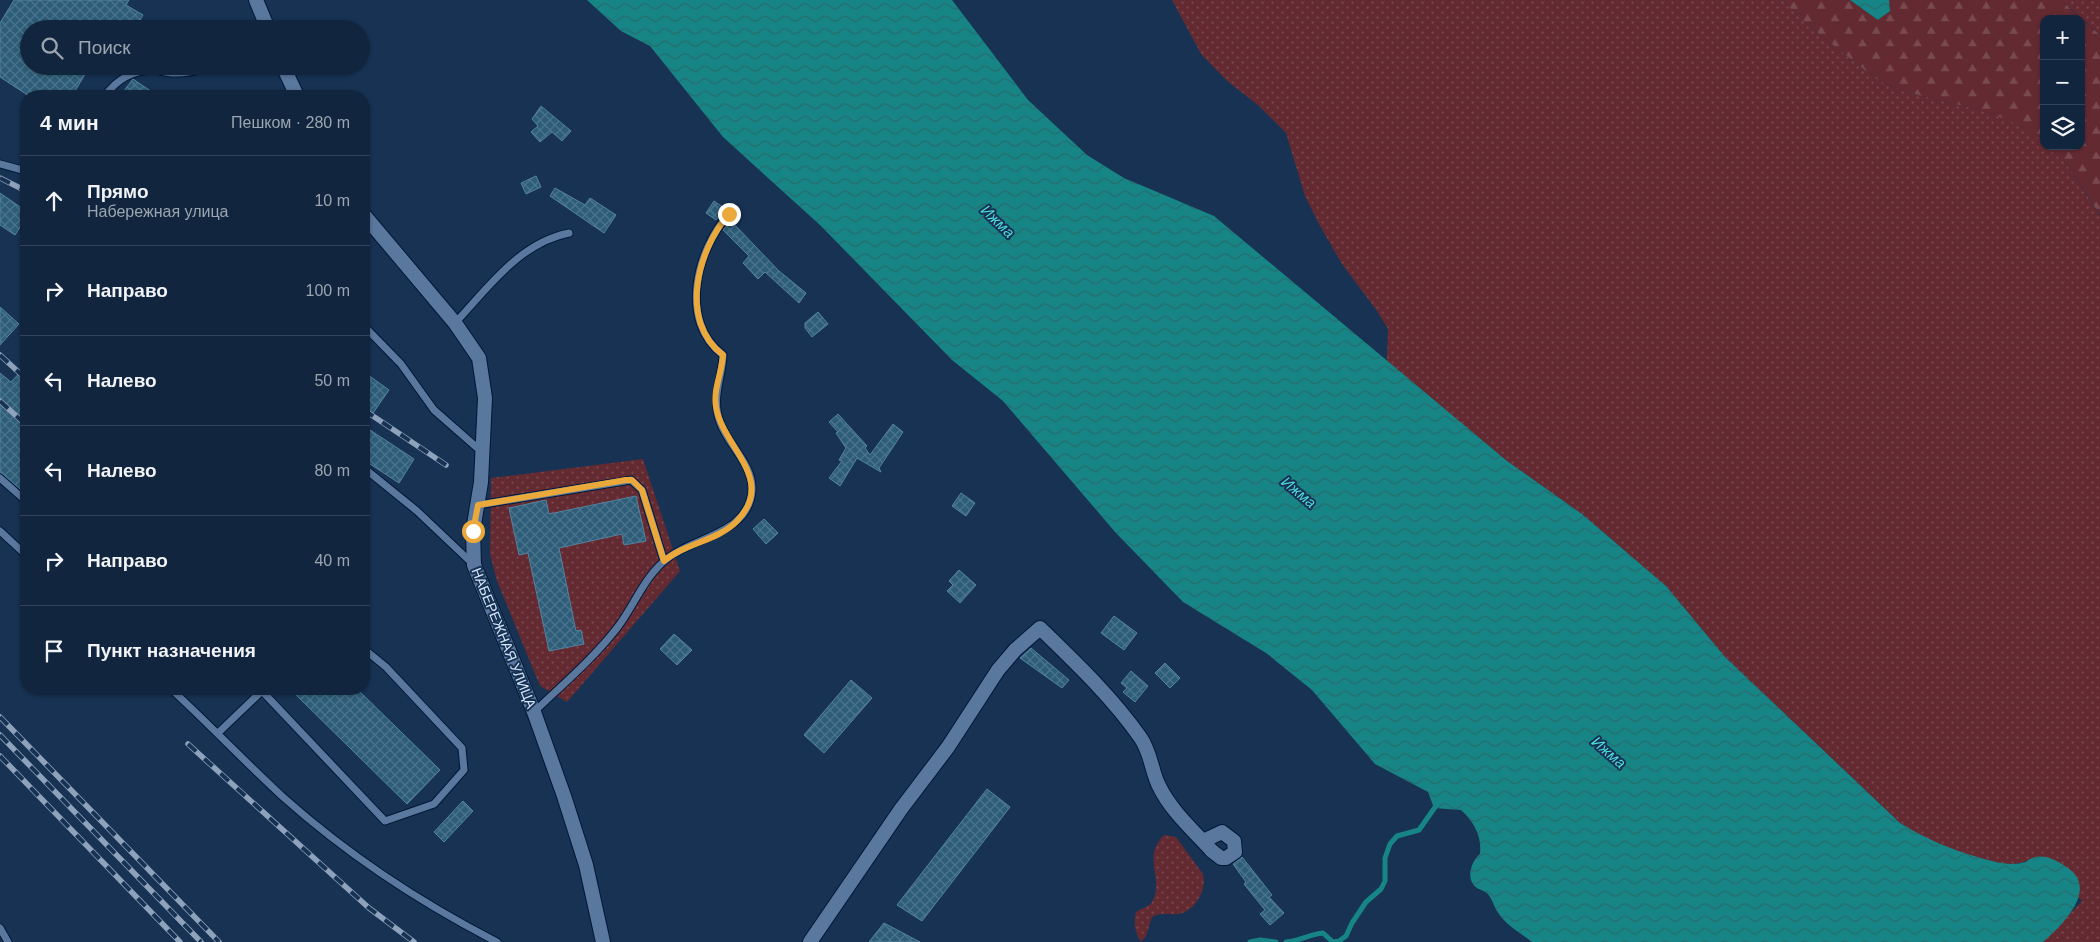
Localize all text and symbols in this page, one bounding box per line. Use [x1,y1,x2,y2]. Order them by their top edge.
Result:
map controls [2040,15,2085,150]
button: + [2040,15,2085,60]
search box [20,20,370,75]
icon: search [38,34,66,62]
text: Поиск [78,37,131,58]
button: − [2040,60,2085,105]
button: layers [2040,105,2085,150]
text: 4 мин [40,111,99,134]
text: Пешком · 280 m [231,114,350,131]
text: Прямо [87,181,149,202]
icon: ahead [40,187,68,215]
text: 10 m [314,192,350,209]
water label: Ижма [978,201,1018,241]
text: Набережная улица [87,203,228,220]
route end [718,203,741,226]
icon: right [40,277,68,305]
text: Направо [87,280,168,301]
text: 100 m [306,282,350,299]
icon: left [40,367,68,395]
text: Налево [87,370,157,391]
text: 50 m [314,372,350,389]
icon: left [40,457,68,485]
text: Налево [87,460,157,481]
text: 80 m [314,462,350,479]
water label: Ижма [1278,473,1320,511]
route start [462,520,485,543]
icon: right [40,547,68,575]
text: Направо [87,550,168,571]
text: 40 m [314,552,350,569]
street label: НАБЕРЕЖНАЯ УЛИЦА [468,565,540,711]
icon: arrive [40,637,68,665]
text: Пункт назначения [87,640,256,661]
water label: Ижма [1588,733,1630,771]

